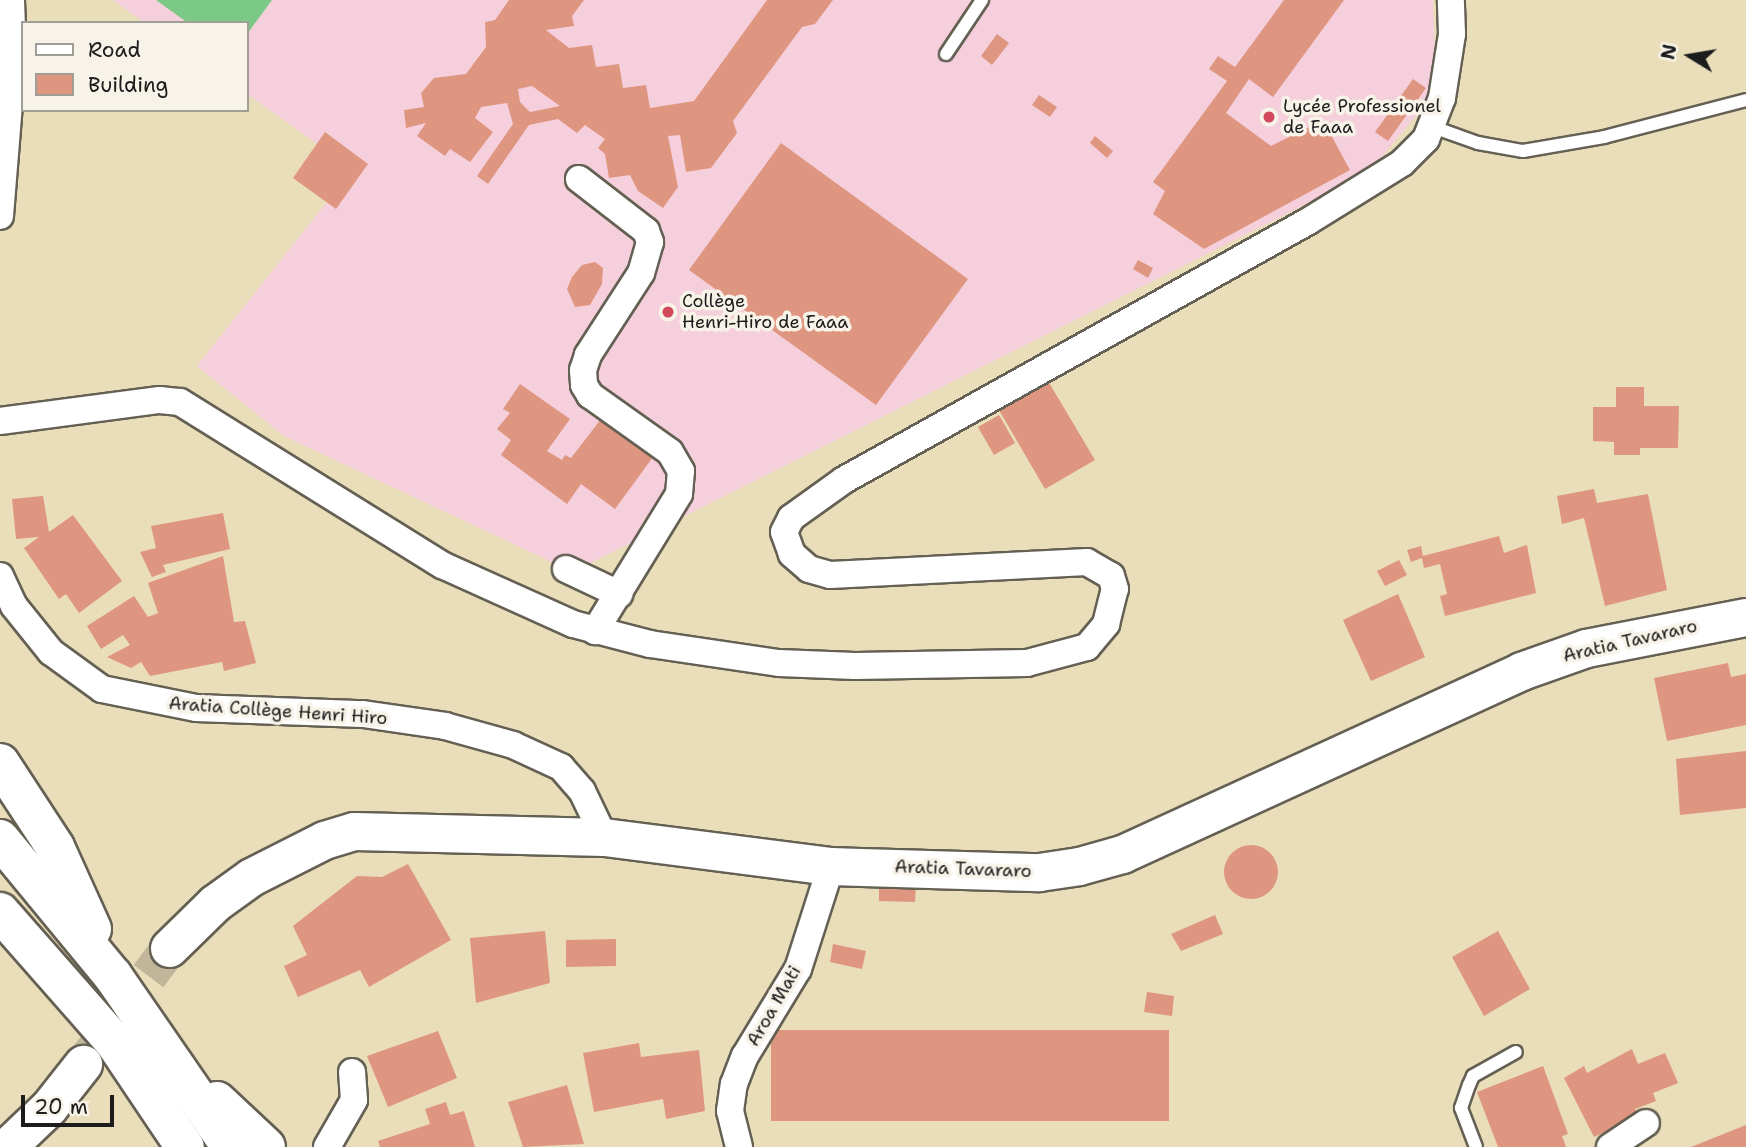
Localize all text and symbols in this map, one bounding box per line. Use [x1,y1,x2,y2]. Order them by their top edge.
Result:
legend [21,21,248,112]
north arrow [1655,21,1725,91]
text: Road [88,36,141,64]
text: N [1655,42,1683,62]
text: Building [88,71,168,99]
place label: Lycée Professionel de Faaa [1283,96,1441,138]
marker: Lycée Professionel de Faaa [1261,109,1277,125]
place label: Collège Henri-Hiro de Faaa [682,291,848,334]
marker: Collège Henri-Hiro de Faaa [660,304,676,320]
street label: Aratia Tavararo [1561,615,1699,667]
street label: Aratia Collège Henri Hiro [168,693,388,729]
street label: Aratia Tavararo [894,856,1032,882]
street label: Aroa Mati [742,962,806,1050]
scale bar [24,1080,117,1124]
text: 20 m [34,1093,88,1121]

